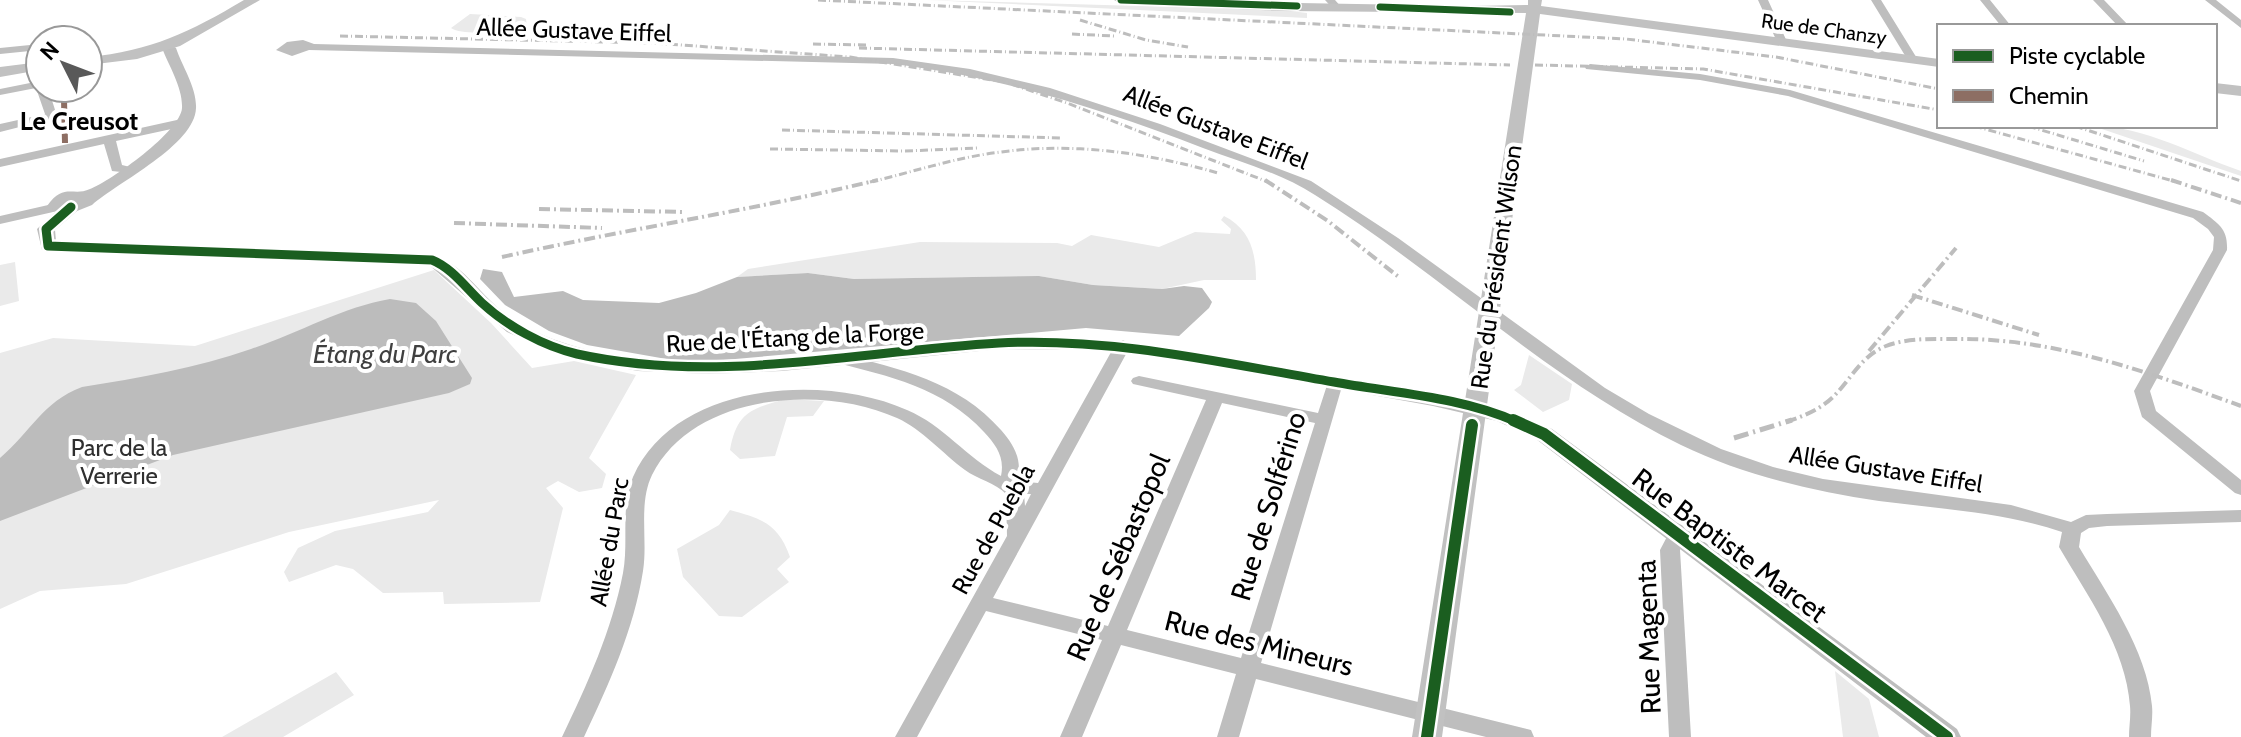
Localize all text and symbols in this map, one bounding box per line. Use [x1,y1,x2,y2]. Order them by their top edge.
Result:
street label: Rue de Chanzy [1760,8,1888,50]
street label: Allée Gustave Eiffel [476,12,672,48]
north arrow [24,24,104,104]
legend [1937,24,2217,128]
text: N [34,36,65,66]
text: Piste cyclable [2009,41,2145,70]
street label: Allée Gustave Eiffel [1120,78,1313,176]
text: Chemin [2009,81,2089,110]
district label: Le Creusot [20,105,138,137]
street label: Rue du Président Wilson [1465,143,1527,391]
street label: Rue de l'Étang de la Forge [665,316,925,358]
water label: Étang du Parc [313,338,457,370]
street label: Rue de Solférino [1223,408,1313,604]
park label: Parc de la Verrerie [71,433,168,490]
street label: Allée Gustave Eiffel [1787,439,1985,499]
street label: Rue de Sébastopol [1059,448,1177,666]
street label: Rue de Puebla [945,458,1041,599]
street label: Rue Baptiste Marcet [1626,461,1834,629]
street label: Allée du Parc [583,475,635,609]
street label: Rue Magenta [1628,559,1668,715]
street label: Rue des Mineurs [1161,603,1357,683]

